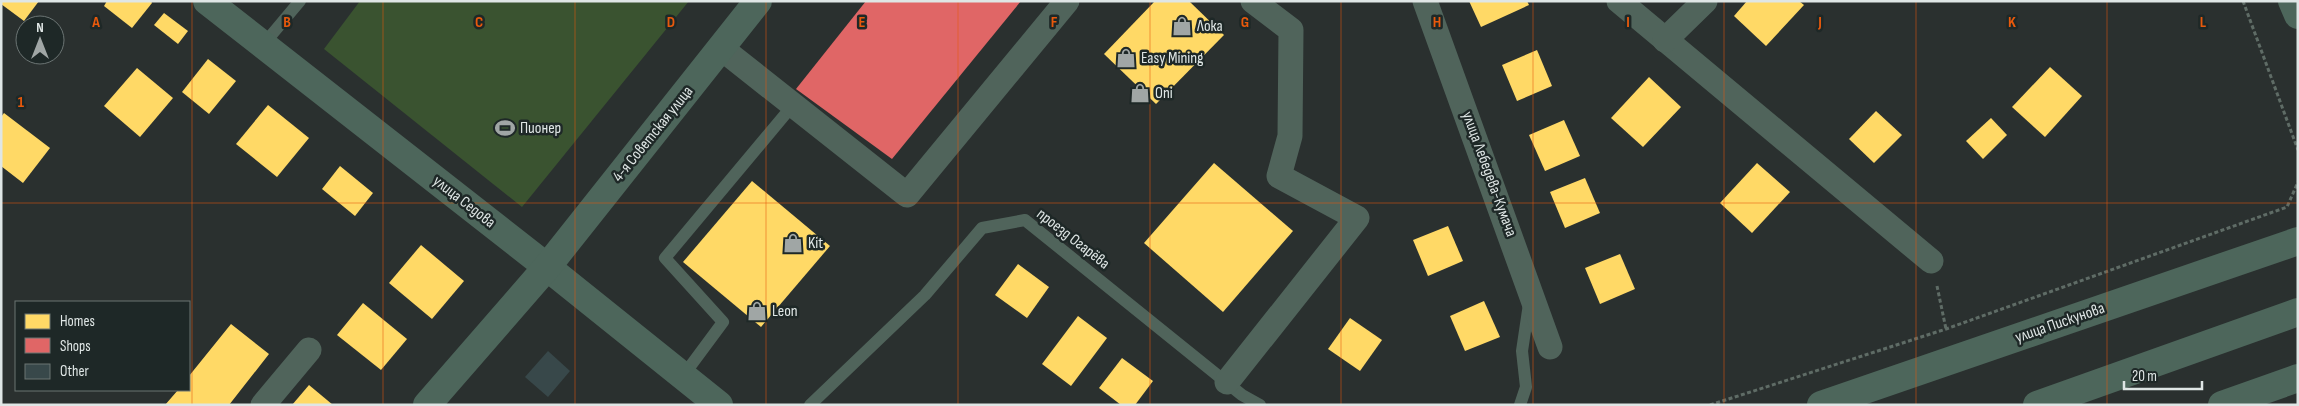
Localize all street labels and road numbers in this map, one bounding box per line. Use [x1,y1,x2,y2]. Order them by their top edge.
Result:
street label: 4-я Советская улица [609,82,697,186]
street label: улица Лебедева-Кумача [1458,109,1520,239]
street label: улица Седова [429,172,499,232]
street label: проезд Огарёва [1033,205,1113,273]
street label: улица Пискунова [2013,299,2107,347]

